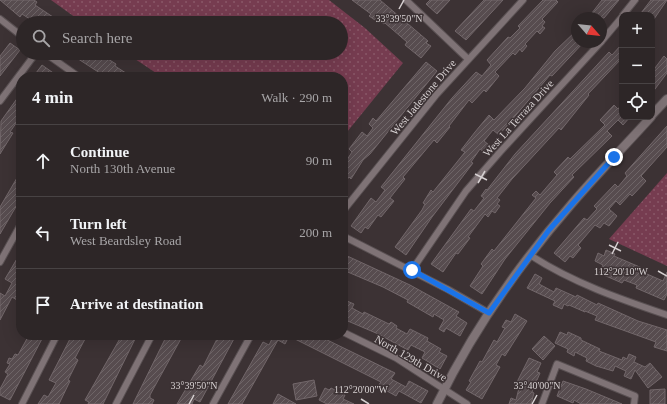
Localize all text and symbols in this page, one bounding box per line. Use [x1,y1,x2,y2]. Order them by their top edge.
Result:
north arrow [571,12,607,48]
map controls [619,12,655,120]
button: + [619,12,655,48]
text: 33°39'50"N [375,13,423,24]
search box [16,16,348,60]
icon: search [30,27,52,49]
text: Search here [62,30,132,46]
button: − [619,48,655,84]
street label: West Jadestone Drive [388,57,458,137]
street label: West La Terraza Drive [480,77,556,159]
button: locate [619,84,655,120]
text: 4 min [32,88,73,107]
text: Walk · 290 m [261,90,332,105]
text: Continue [70,144,129,160]
route end [605,148,623,166]
icon: ahead [32,150,54,172]
text: 90 m [306,153,332,168]
text: North 130th Avenue [70,161,175,176]
text: Turn left [70,216,127,232]
icon: left [32,222,54,244]
text: 200 m [299,225,332,240]
text: West Beardsley Road [70,233,182,248]
route start [403,261,421,279]
text: 112°20'10"W [594,266,649,277]
icon: arrive [32,294,54,316]
text: Arrive at destination [70,296,203,312]
street label: North 129th Drive [373,332,449,384]
text: 33°39'50"N [170,380,218,391]
text: 33°40'00"N [513,380,561,391]
text: 112°20'00"W [334,384,389,395]

